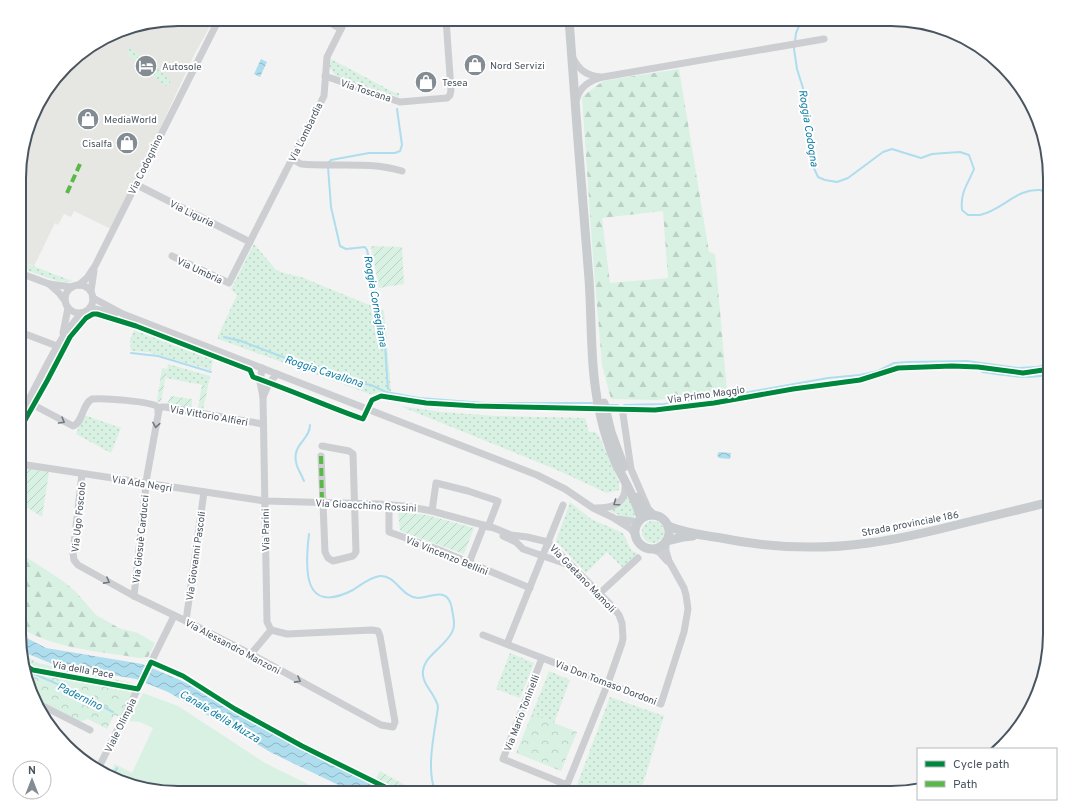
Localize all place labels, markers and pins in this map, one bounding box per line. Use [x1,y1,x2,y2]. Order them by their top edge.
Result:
shop icon: Nord Servizi [462,52,488,78]
hotel icon: Autosole [133,53,159,79]
place label: Nord Servizi [490,60,545,73]
place label: Autosole [162,61,202,74]
shop icon: Tesea [413,69,439,95]
place label: Tesea [442,77,467,90]
shop icon: MediaWorld [75,106,101,132]
place label: MediaWorld [104,114,157,127]
shop icon: Cisalfa [114,130,140,156]
place label: Cisalfa [82,138,112,151]

